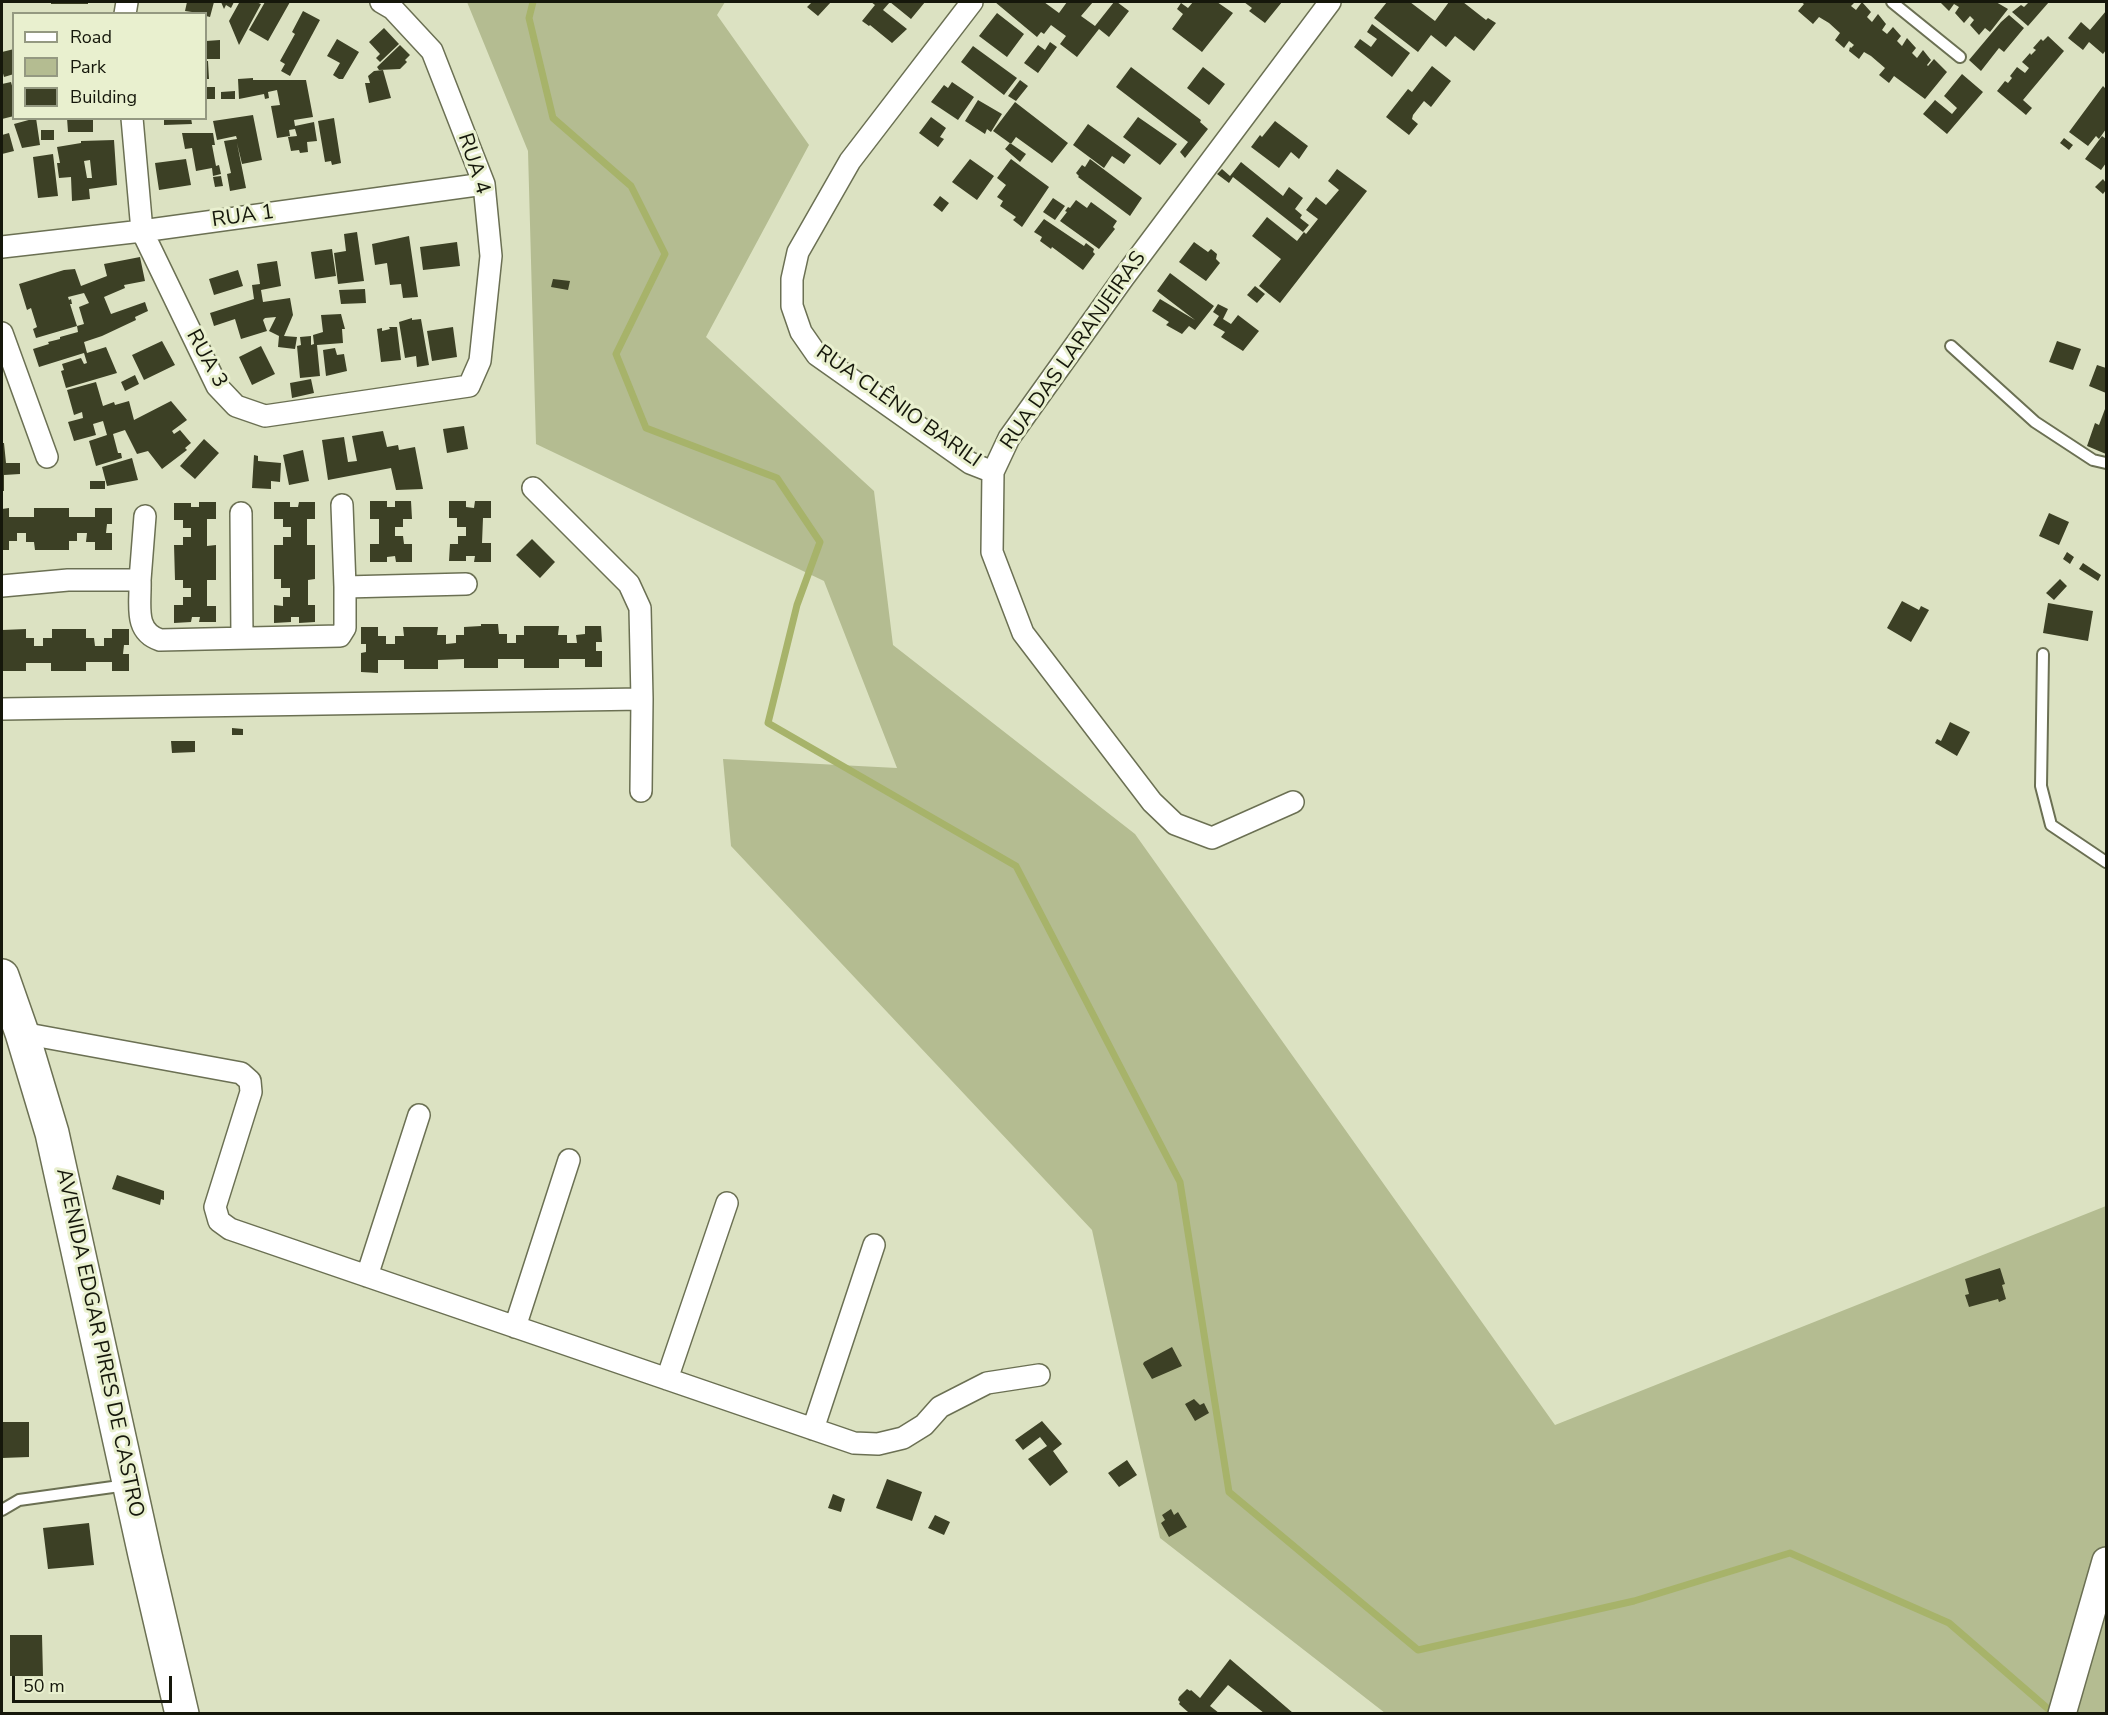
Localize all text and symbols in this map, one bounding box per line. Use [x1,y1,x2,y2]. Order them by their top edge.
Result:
legend [12,12,207,120]
text: Road [70,25,112,49]
text: Park [70,55,106,79]
text: Building [70,85,137,109]
street label: RUA 4 [451,130,495,198]
street label: RUA 1 [210,200,276,234]
street label: RUA DAS LARANJEIRAS [996,247,1152,455]
street label: RUA 3 [180,326,232,392]
street label: RUA CLÊNIO BARILI [811,341,985,473]
street label: AVENIDA EDGAR PIRES DE CASTRO [50,1166,148,1520]
scale bar [15,1664,176,1702]
text: 50 m [23,1674,65,1698]

